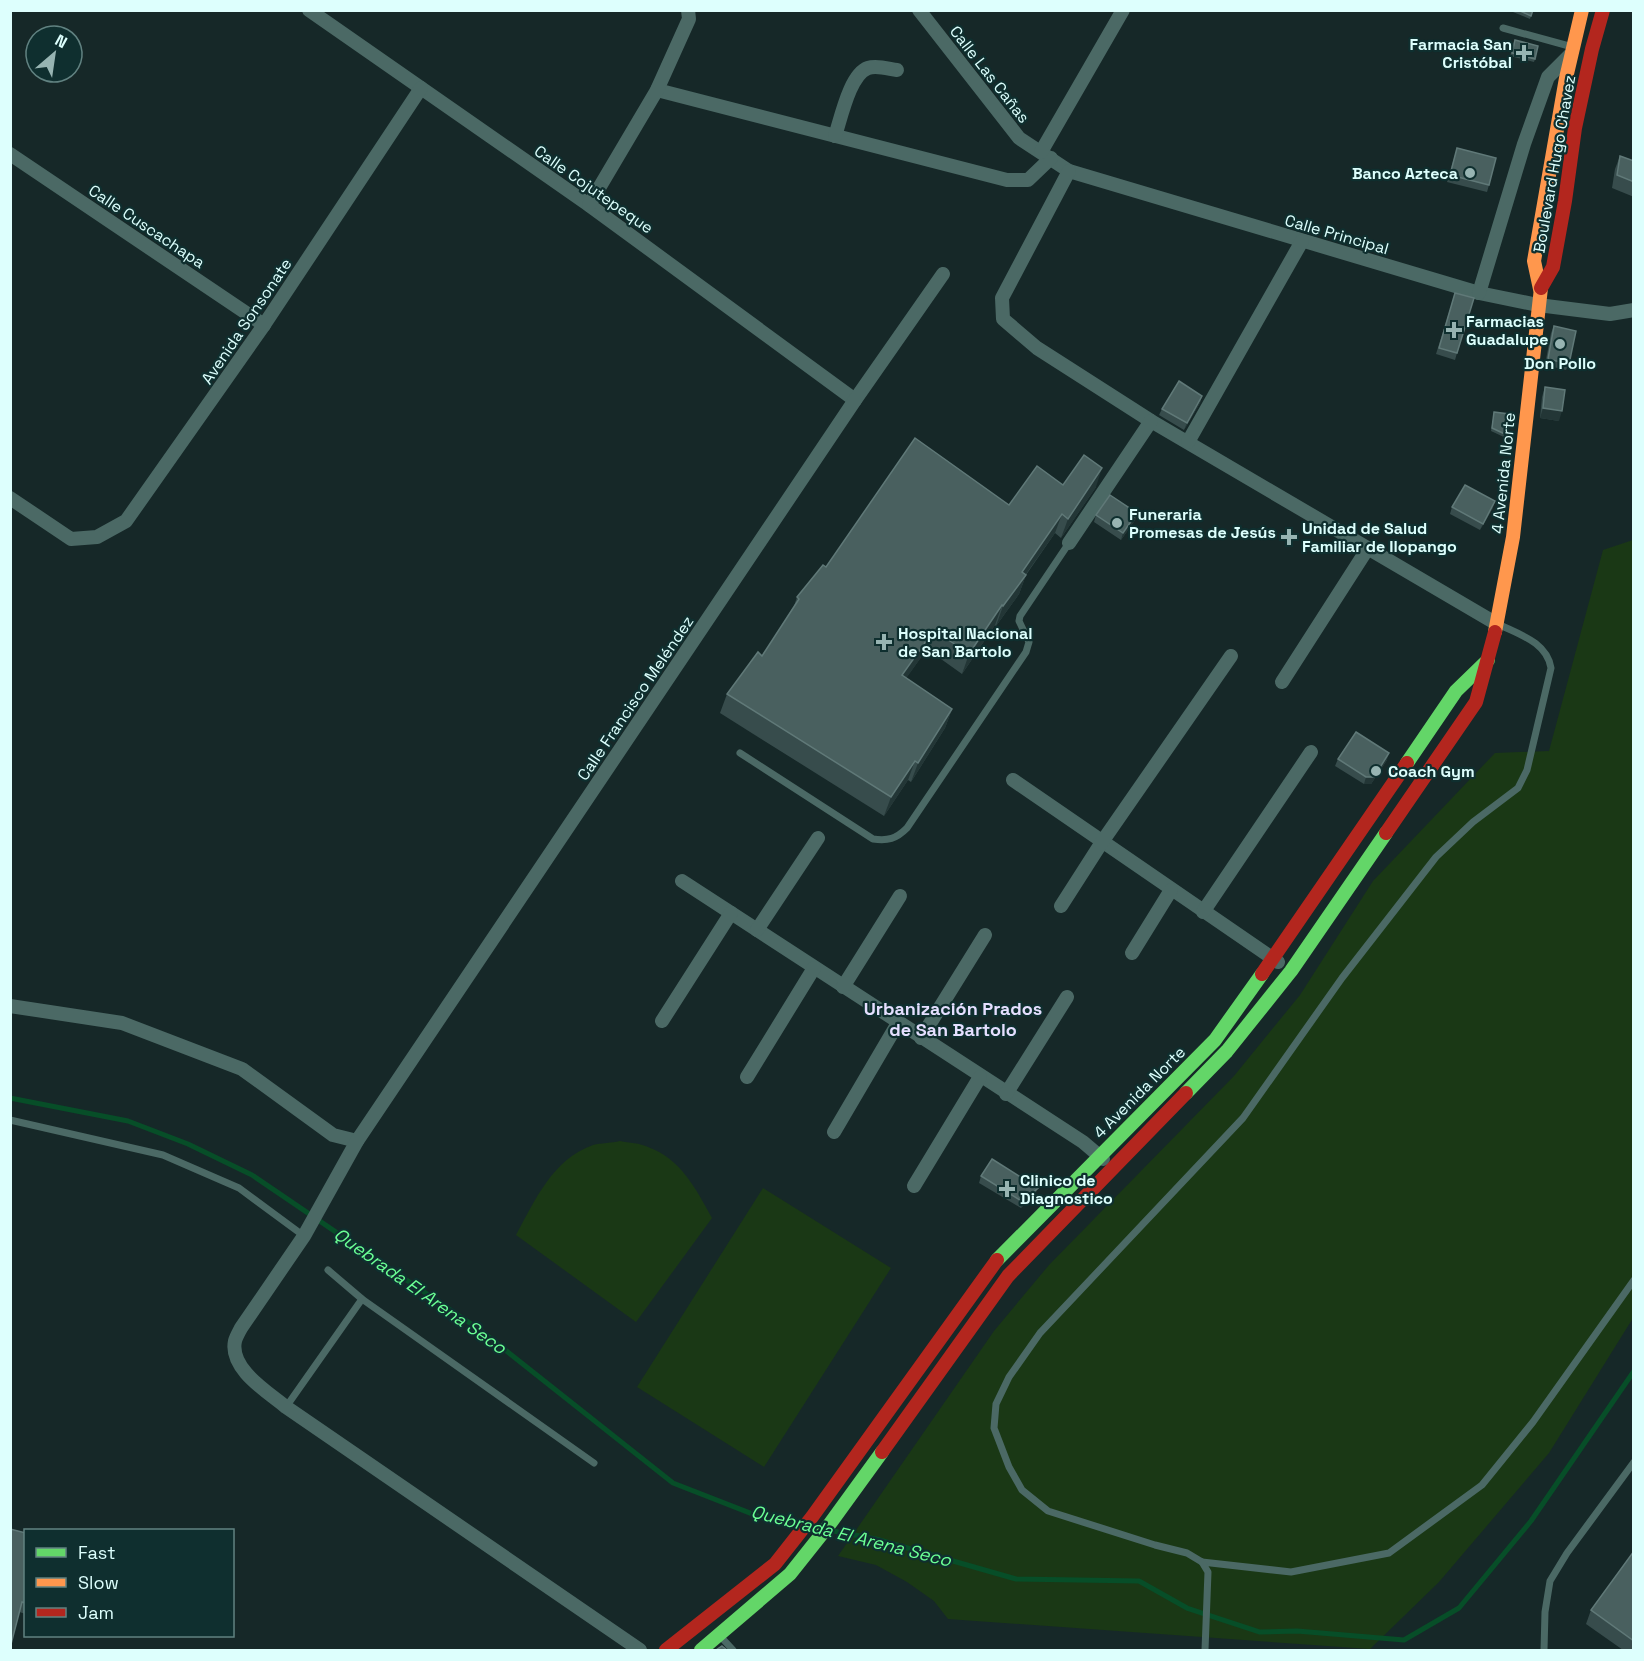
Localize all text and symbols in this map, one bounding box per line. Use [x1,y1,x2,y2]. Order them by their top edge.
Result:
street label: Calle Las Cañas [945,21,1034,127]
north arrow [24,24,84,84]
text: N [51,30,71,53]
place label: Farmacia San Cristóbal [1410,34,1512,73]
marker: Farmacia San Cristóbal [1517,46,1531,60]
street label: Boulevard Hugo Chavez [1528,73,1580,255]
street label: Calle Cojutepeque [530,140,657,238]
place label: Banco Azteca [1352,163,1458,184]
marker: Banco Azteca [1463,166,1477,180]
street label: Calle Cuscachapa [84,180,209,273]
street label: Calle Principal [1282,210,1391,259]
street label: Avenida Sonsonate [196,254,296,388]
place label: Farmacias Guadalupe [1466,311,1549,350]
marker: Farmacias Guadalupe [1447,323,1461,337]
marker: Don Pollo [1553,337,1567,351]
place label: Don Pollo [1524,353,1596,374]
street label: 4 Avenida Norte [1487,411,1520,535]
place label: Funeraria Promesas de Jesús [1129,504,1276,543]
marker: Funeraria Promesas de Jesús [1110,516,1124,530]
place label: Unidad de Salud Familiar de Ilopango [1302,518,1457,557]
marker: Unidad de Salud Familiar de Ilopango [1280,528,1298,546]
street label: Calle Francisco Meléndez [572,612,698,785]
place label: Hospital Nacional de San Bartolo [898,623,1033,662]
marker: Hospital Nacional de San Bartolo [875,633,893,651]
place label: Coach Gym [1388,761,1475,782]
marker: Coach Gym [1369,764,1383,778]
district label: Urbanización Prados de San Bartolo [864,997,1042,1041]
street label: 4 Avenida Norte [1089,1042,1190,1143]
place label: Clinico de Diagnostico [1020,1170,1113,1209]
marker: Clinico de Diagnostico [998,1180,1016,1198]
water label: Quebrada El Arena Seco [330,1222,512,1359]
water label: Quebrada El Arena Seco [749,1500,954,1572]
legend [24,1529,234,1637]
text: Fast [78,1541,115,1564]
text: Slow [78,1571,119,1594]
text: Jam [78,1601,114,1624]

